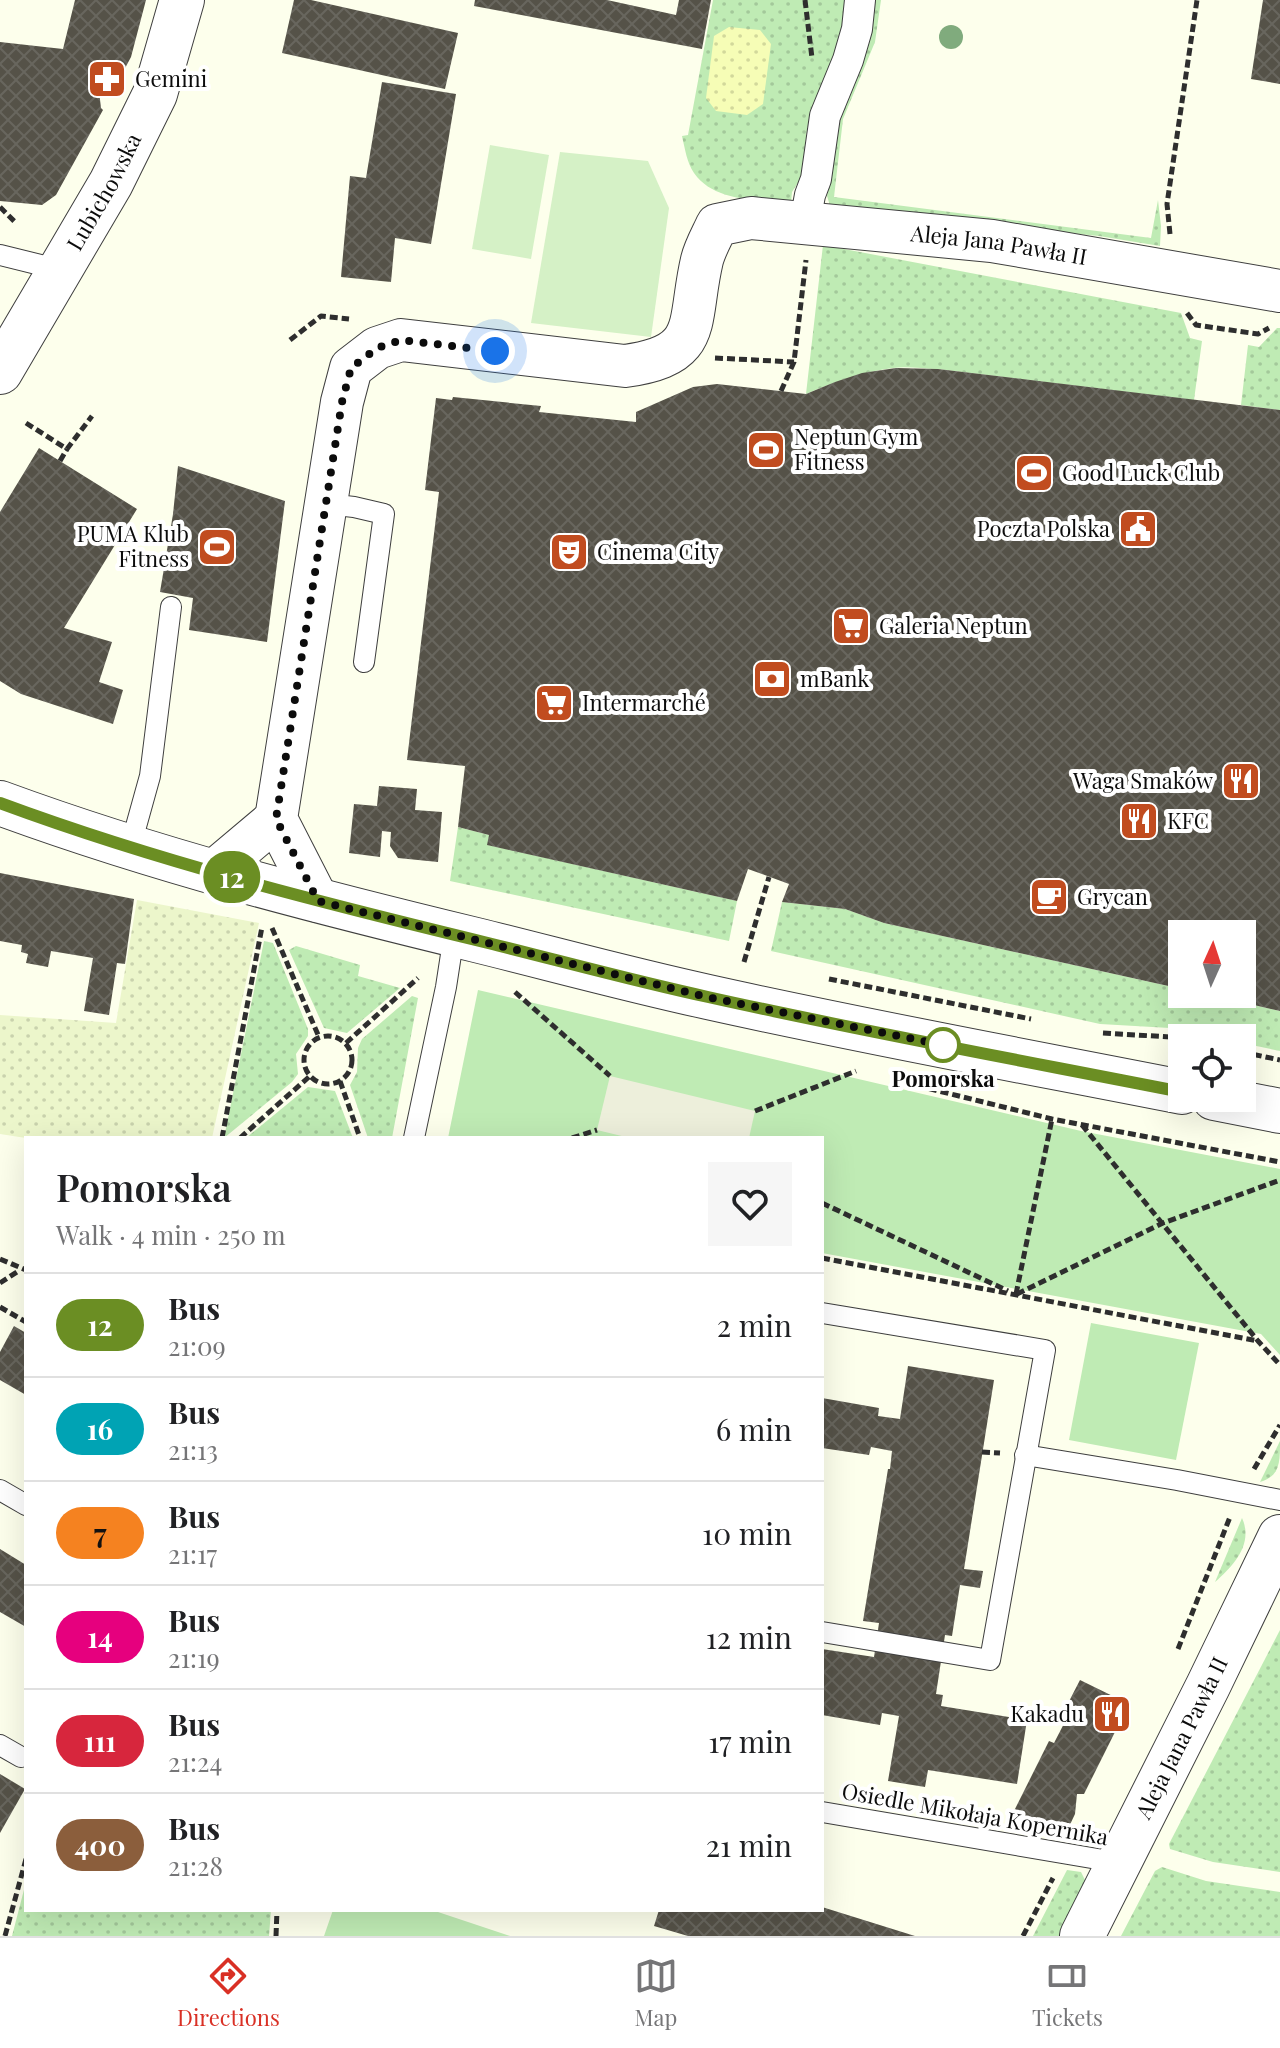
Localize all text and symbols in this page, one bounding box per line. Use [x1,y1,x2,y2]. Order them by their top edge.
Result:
pharmacy icon: Gemini [86,58,128,100]
place label: Gemini [135,63,207,93]
street label: Lubichowska [59,128,147,256]
street label: Aleja Jana Pawła II [909,217,1089,271]
your location [475,331,515,371]
place label: Neptun Gym Fitness [794,421,919,476]
sports icon: Neptun Gym Fitness [745,429,787,471]
sports icon: Good Luck Club [1013,452,1055,494]
place label: Good Luck Club [1062,457,1220,487]
public building icon: Poczta Polska [1117,508,1159,550]
place label: Poczta Polska [977,513,1110,543]
place label: PUMA Klub Fitness [77,518,189,573]
sports icon: PUMA Klub Fitness [196,526,238,568]
theatre icon: Cinema City [548,531,590,573]
place label: Cinema City [597,536,719,566]
supermarket icon: Galeria Neptun [830,605,872,647]
place label: Galeria Neptun [879,610,1028,640]
bank icon: mBank [751,658,793,700]
place label: mBank [800,663,869,693]
supermarket icon: Intermarché [533,682,575,724]
place label: Intermarché [582,687,706,717]
restaurant icon: Waga Smaków [1220,760,1262,802]
place label: Waga Smaków [1072,765,1213,795]
restaurant icon: KFC [1118,800,1160,842]
place label: KFC [1167,805,1209,835]
line badge: 12 [196,851,268,903]
text: 12 [219,858,245,895]
cafe icon: Grycan [1028,876,1070,918]
place label: Grycan [1077,881,1148,911]
north arrow [1168,920,1256,1008]
map controls [1168,920,1256,1112]
button: locate [1168,1024,1256,1112]
marker: Pomorska [926,1028,960,1062]
place label: Pomorska [891,1063,995,1093]
text: Pomorska [56,1161,232,1212]
button: heart [708,1162,792,1246]
text: Walk · 4 min · 250 m [56,1217,286,1252]
text: Bus [168,1288,220,1328]
text: 2 min [717,1305,792,1345]
text: 12 [87,1306,113,1343]
text: 21:09 [168,1328,226,1363]
text: Bus [168,1392,220,1432]
text: 6 min [716,1409,792,1449]
text: 16 [87,1410,113,1447]
text: 21:13 [168,1432,218,1467]
text: Bus [168,1496,220,1536]
text: 10 min [702,1513,792,1553]
text: 7 [94,1514,106,1551]
text: 21:17 [168,1536,217,1571]
text: Bus [168,1600,220,1640]
text: 12 min [706,1617,792,1657]
text: 14 [87,1618,113,1655]
text: 21:19 [168,1640,220,1675]
street label: Aleja Jana Pawła II [1127,1651,1234,1824]
restaurant icon: Kakadu [1091,1693,1133,1735]
place label: Kakadu [1010,1698,1084,1728]
text: Bus [168,1704,220,1744]
text: 17 min [708,1721,792,1761]
text: 111 [84,1722,116,1759]
text: 21:24 [168,1744,222,1779]
street label: Osiedle Mikołaja Kopernika [840,1775,1111,1851]
text: Bus [168,1808,220,1848]
text: 21 min [706,1825,792,1865]
text: 400 [75,1826,125,1863]
text: 21:28 [168,1848,223,1883]
tab: Directions [177,1954,280,2032]
tab: Map [634,1954,678,2032]
tab: Tickets [1032,1954,1103,2032]

